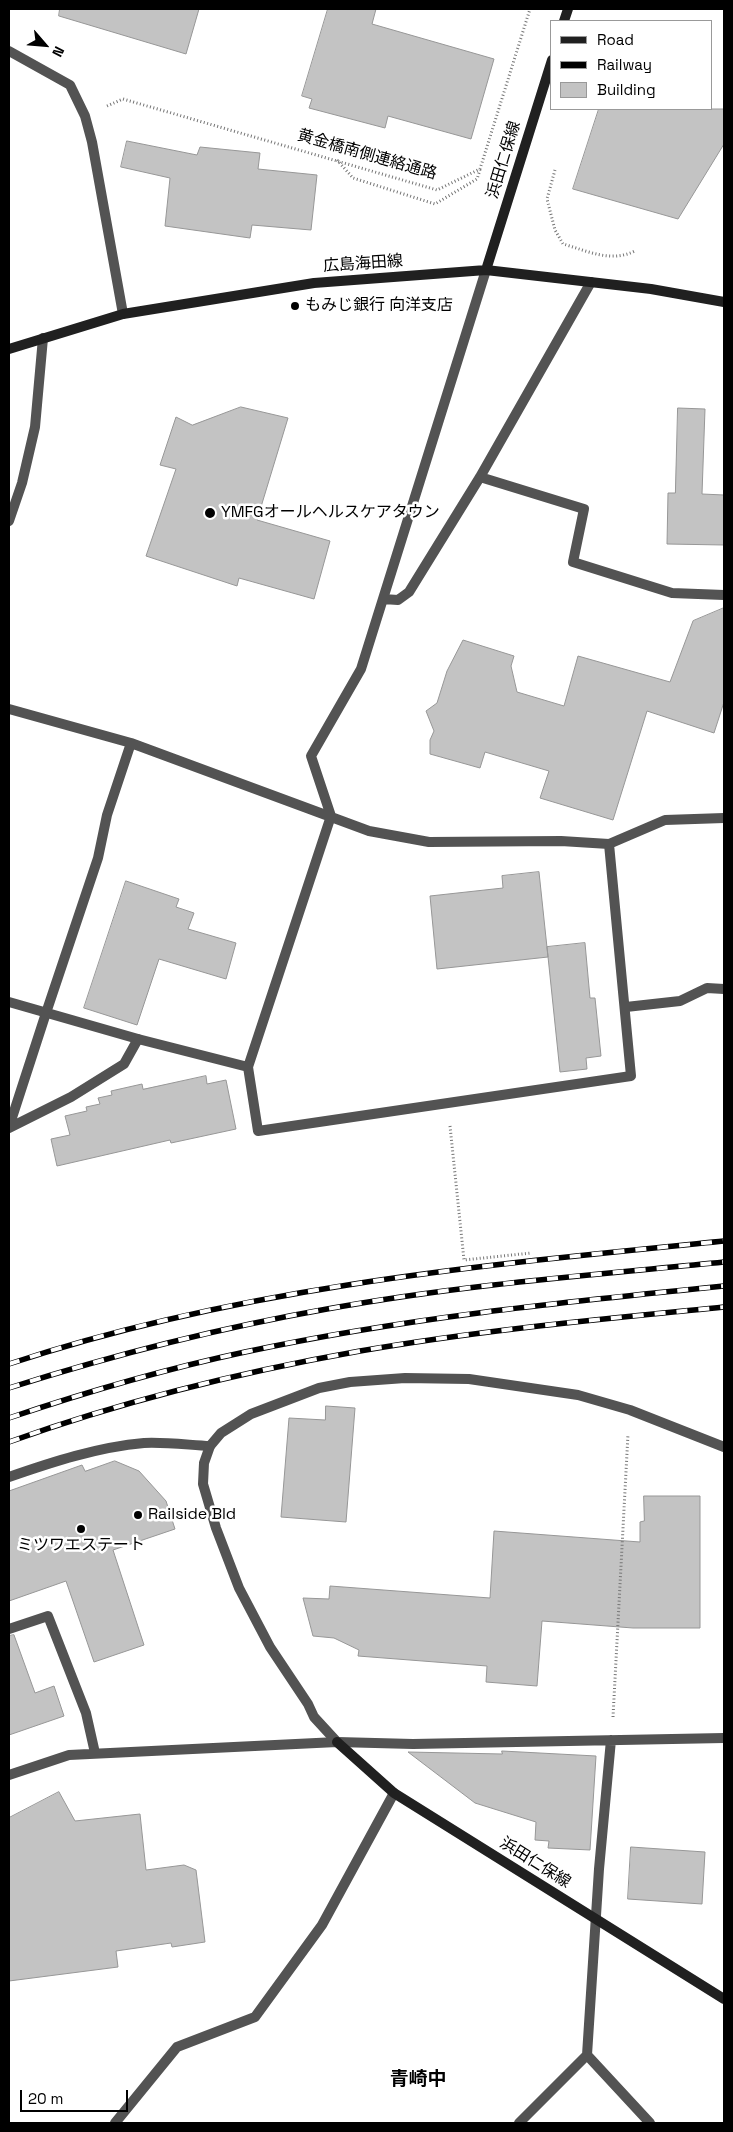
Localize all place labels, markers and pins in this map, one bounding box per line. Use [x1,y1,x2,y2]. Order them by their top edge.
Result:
place label: もみじ銀行 向洋支店 [305,296,453,316]
marker: もみじ銀行 向洋支店 [289,300,301,312]
place label: YMFGオールヘルスケアタウン [221,503,440,523]
marker: YMFGオールヘルスケアタウン [203,506,217,520]
place label: Railside Bld [148,1505,236,1525]
marker: Railside Bld [132,1509,144,1521]
marker: ミツワエステート [75,1523,87,1535]
place label: ミツワエステート [17,1536,145,1556]

